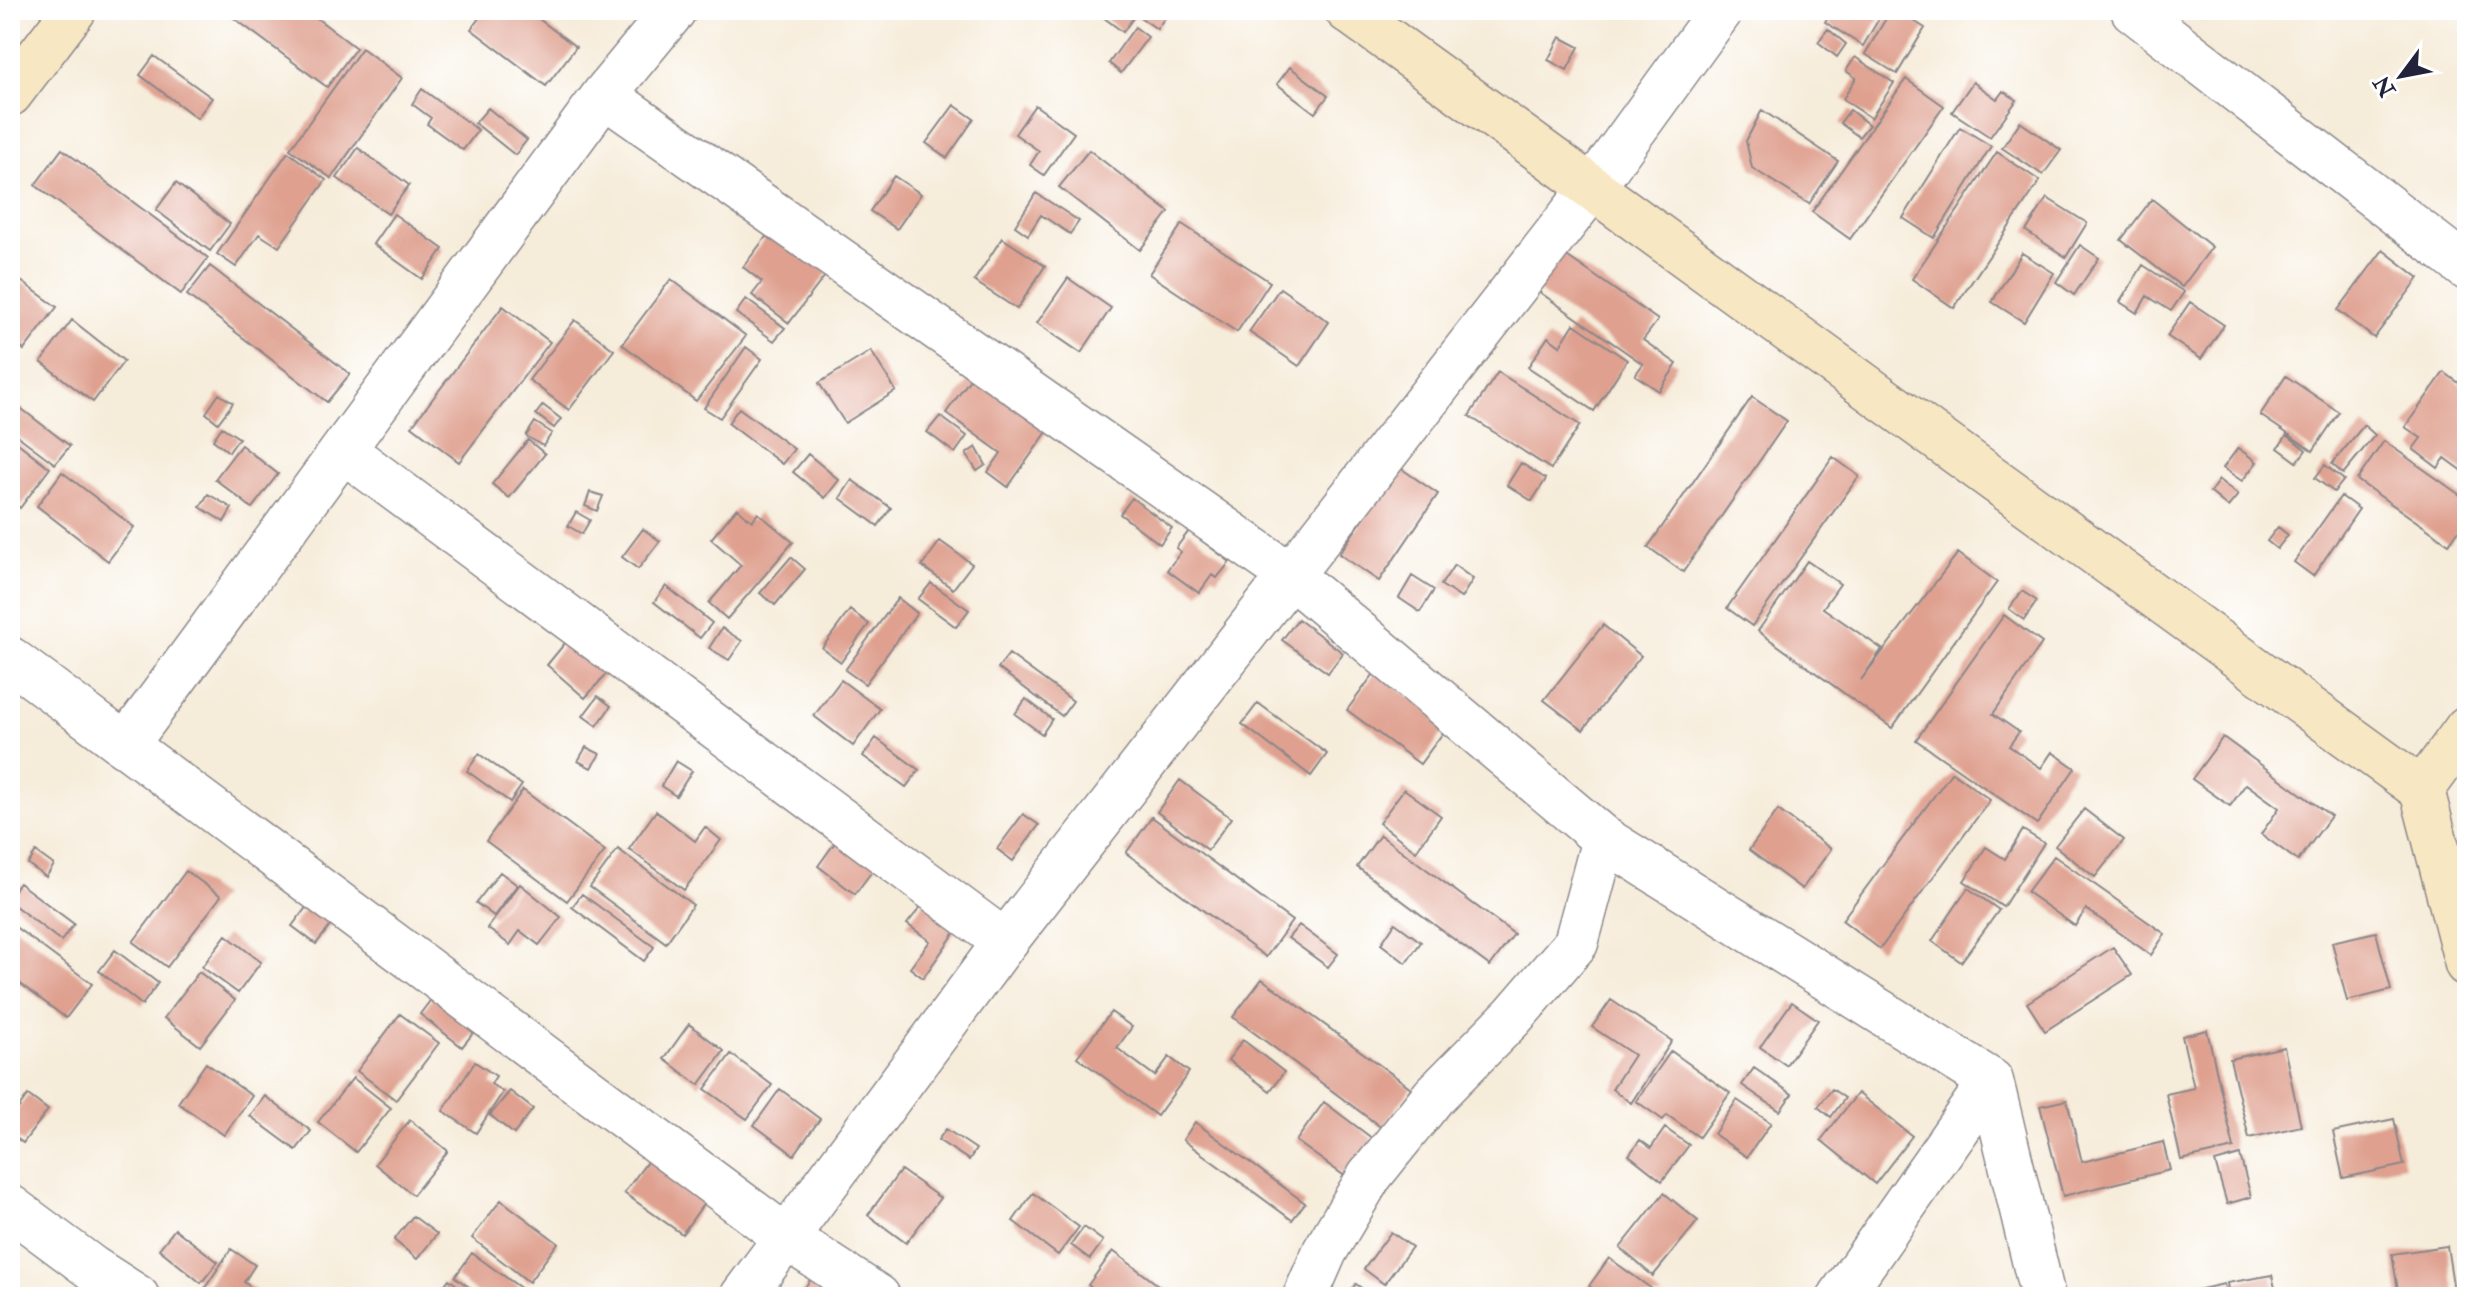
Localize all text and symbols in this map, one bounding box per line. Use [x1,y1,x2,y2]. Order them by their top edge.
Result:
north arrow [2361,36,2441,116]
text: N [2368,70,2403,103]

